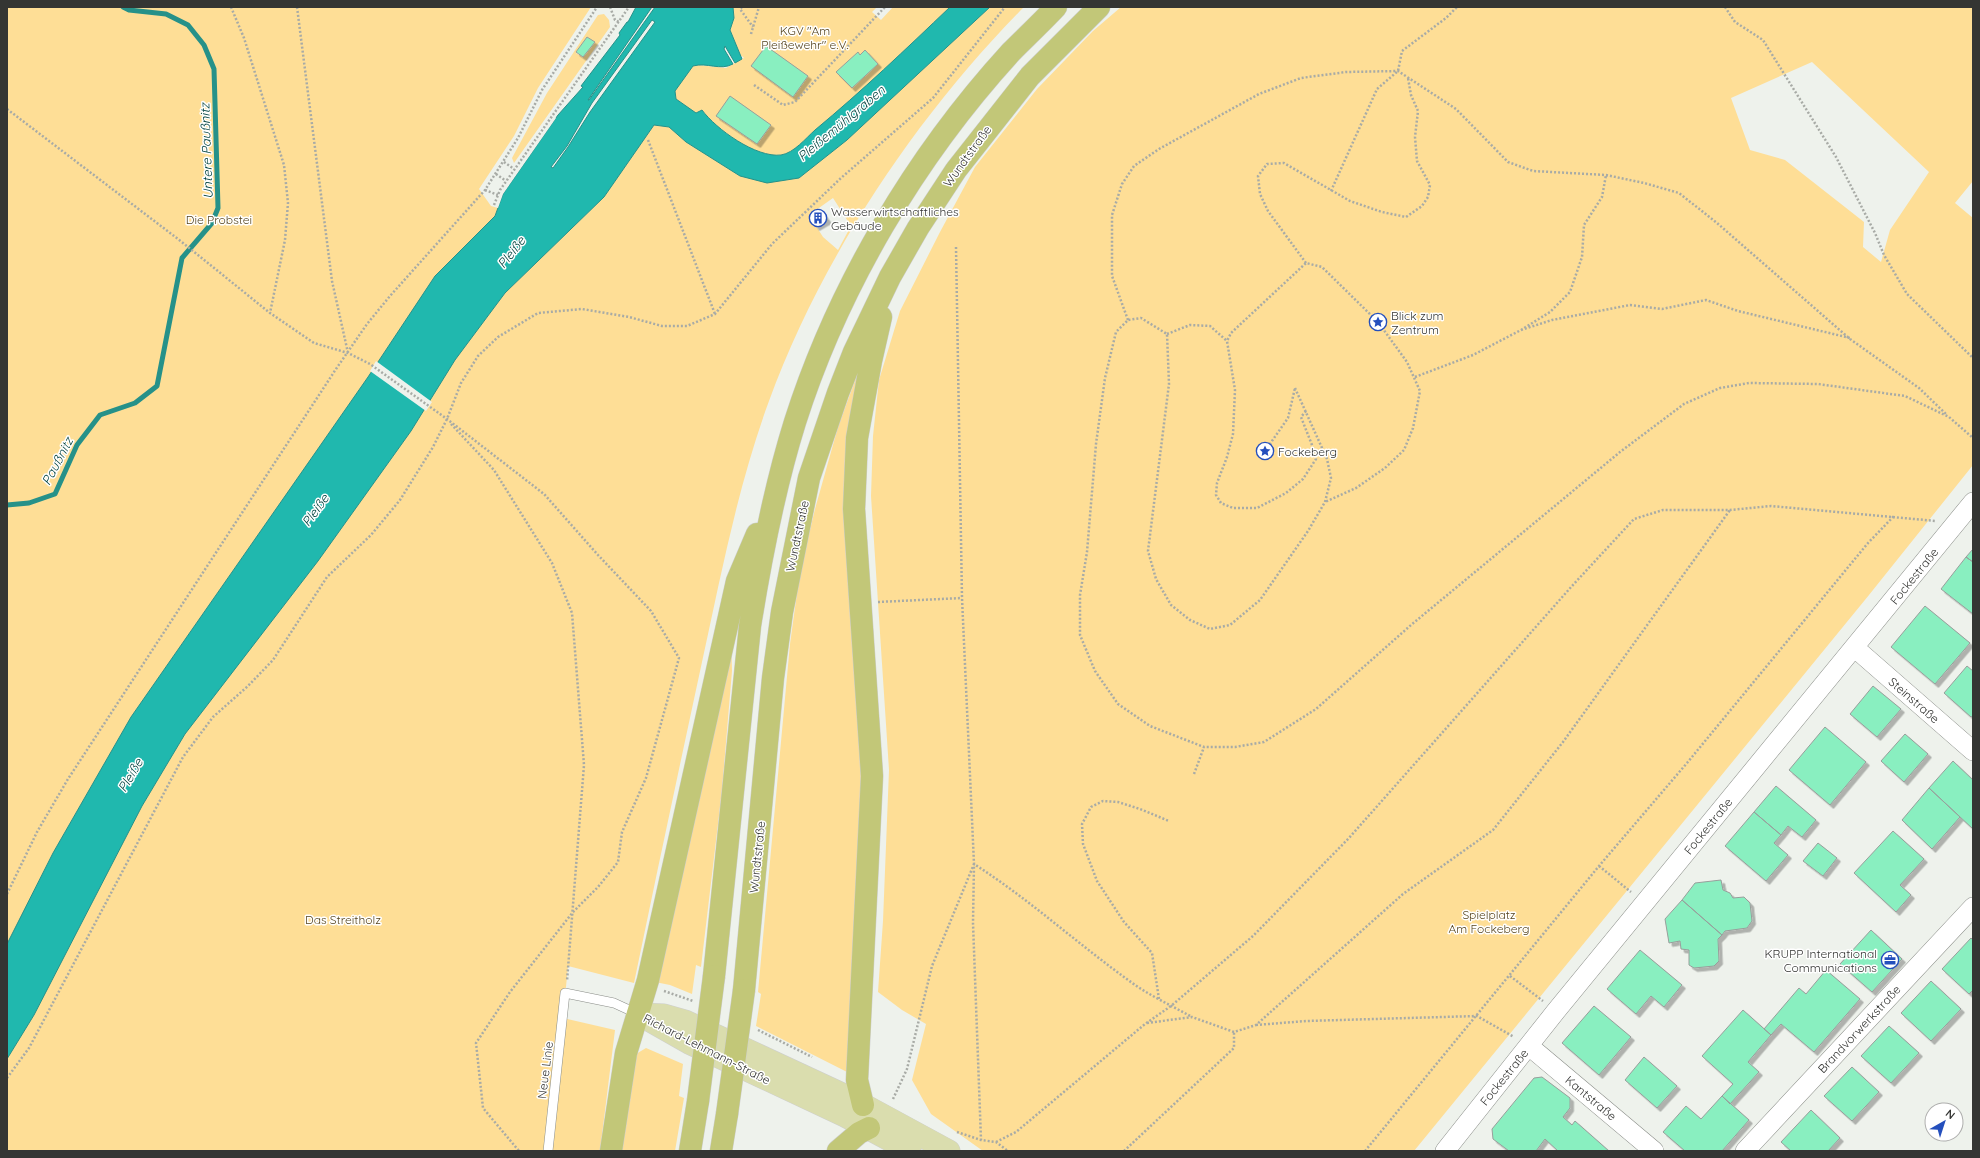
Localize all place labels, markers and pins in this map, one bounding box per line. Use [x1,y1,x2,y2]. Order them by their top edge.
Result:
place label: Wasserwirtschaftliches Gebäude [831,204,959,233]
building icon: Wasserwirtschaftliches Gebäude [808,208,828,228]
place label: Blick zum Zentrum [1391,308,1444,337]
place icon: Blick zum Zentrum [1368,312,1388,332]
place icon: Fockeberg [1255,441,1275,461]
place label: Fockeberg [1278,444,1337,459]
place label: KRUPP International Communications [1764,946,1877,975]
office icon: KRUPP International Communications [1880,950,1900,970]

